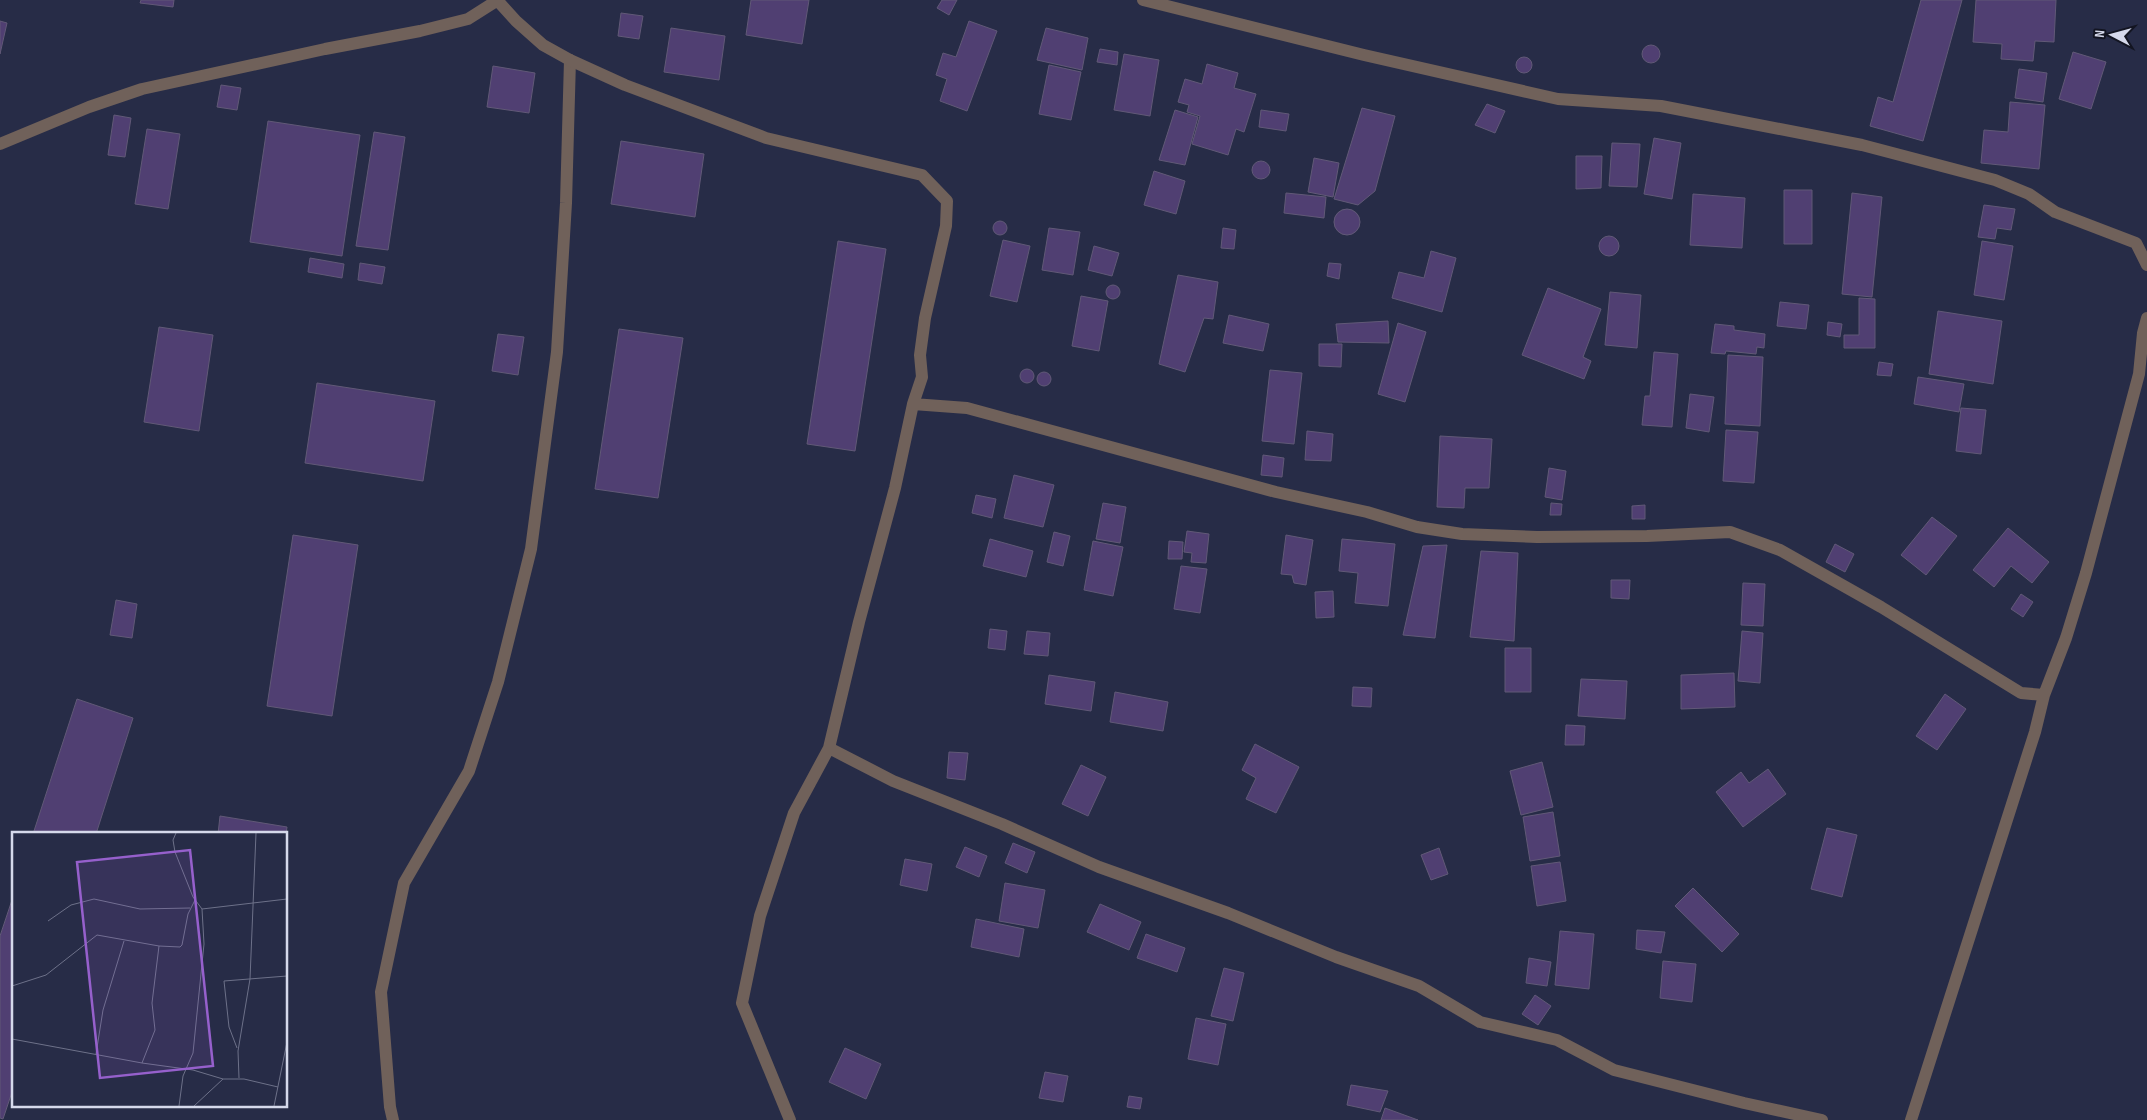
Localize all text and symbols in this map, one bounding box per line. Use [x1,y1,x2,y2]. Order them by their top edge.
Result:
north arrow [2087,10,2137,60]
text: N [2091,29,2108,38]
inset map [12,832,288,1108]

